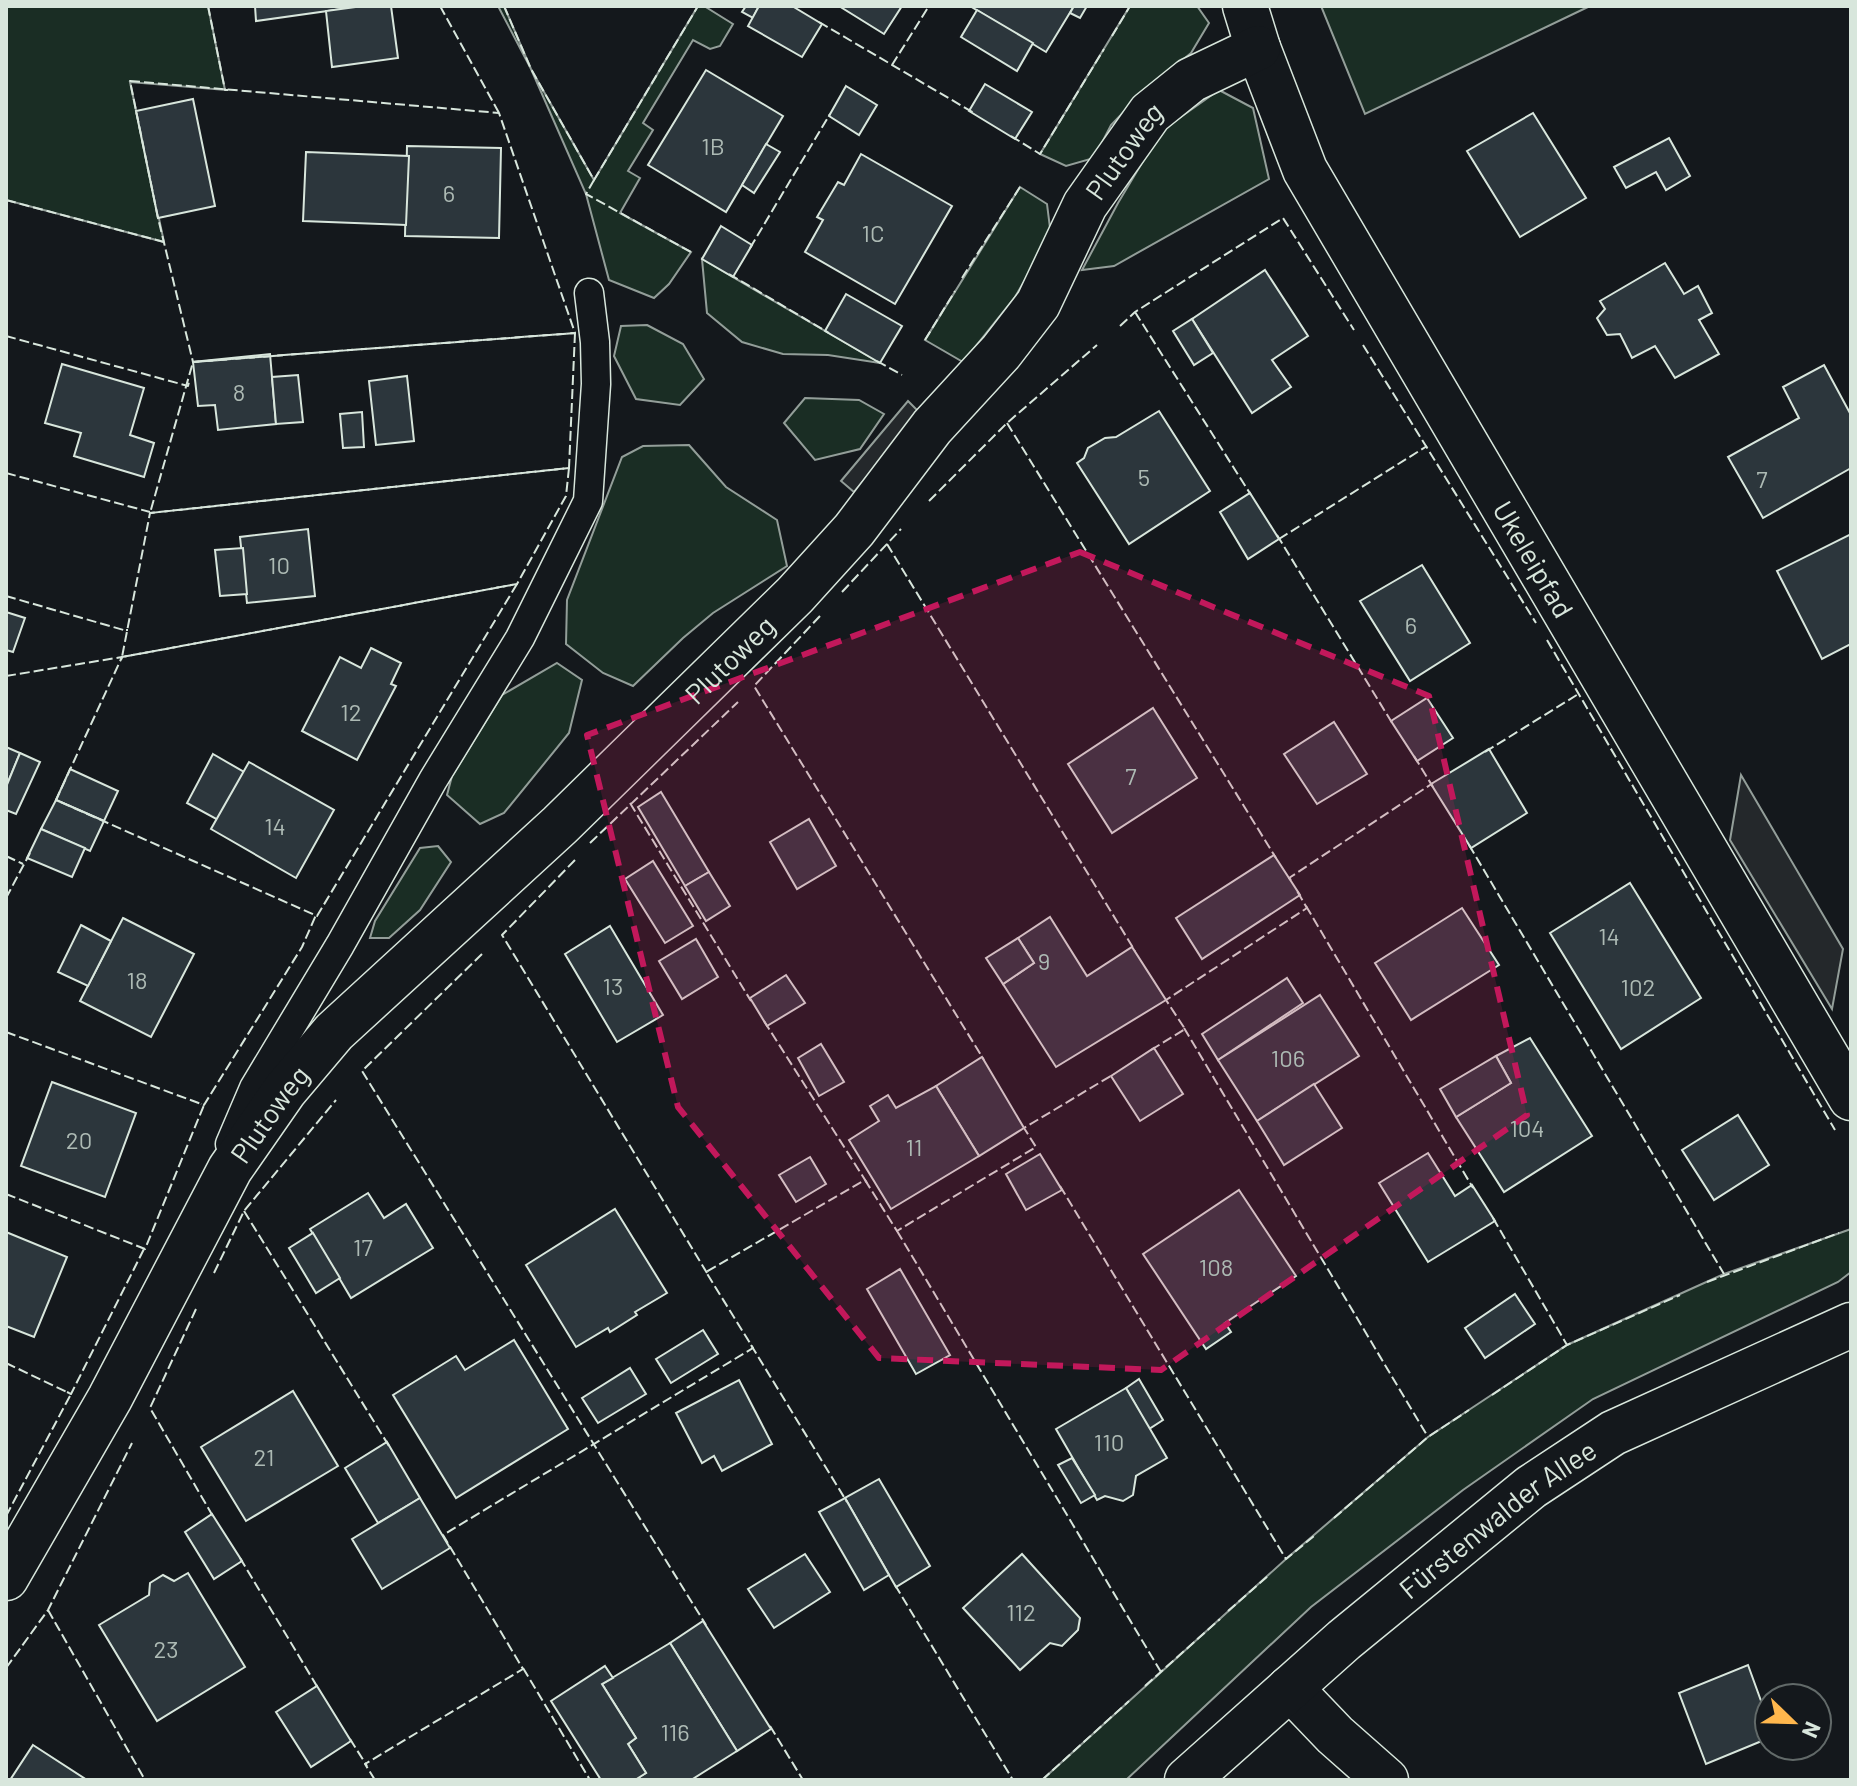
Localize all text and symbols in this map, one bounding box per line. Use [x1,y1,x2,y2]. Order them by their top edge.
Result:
street label: Plutoweg [1077,93,1169,206]
house number: 1B [701,131,725,160]
house number: 6 [443,178,455,207]
house number: 1C [862,218,884,247]
house number: 8 [233,377,245,406]
house number: 5 [1138,462,1150,491]
house number: 7 [1756,464,1768,493]
street label: Ukeleipfad [1486,494,1581,623]
house number: 10 [268,550,290,579]
street label: Plutoweg [677,608,781,711]
house number: 6 [1405,610,1417,639]
house number: 12 [340,697,362,726]
house number: 7 [1125,761,1137,790]
house number: 14 [264,811,286,840]
house number: 14 [1598,921,1620,950]
house number: 9 [1038,946,1050,975]
house number: 18 [127,965,147,994]
house number: 13 [603,971,623,1000]
house number: 102 [1621,972,1655,1001]
house number: 106 [1271,1043,1305,1072]
street label: Plutoweg [223,1058,316,1169]
house number: 104 [1509,1113,1545,1142]
house number: 20 [66,1125,92,1154]
house number: 11 [906,1132,922,1161]
house number: 17 [353,1232,373,1261]
house number: 108 [1199,1252,1233,1281]
house number: 110 [1094,1427,1124,1456]
street label: Fürstenwalder Allee [1392,1432,1602,1605]
house number: 21 [254,1442,274,1471]
house number: 112 [1006,1597,1036,1626]
house number: 23 [153,1634,179,1663]
north arrow [1753,1682,1833,1762]
house number: 116 [660,1717,690,1746]
text: N [1798,1718,1827,1742]

